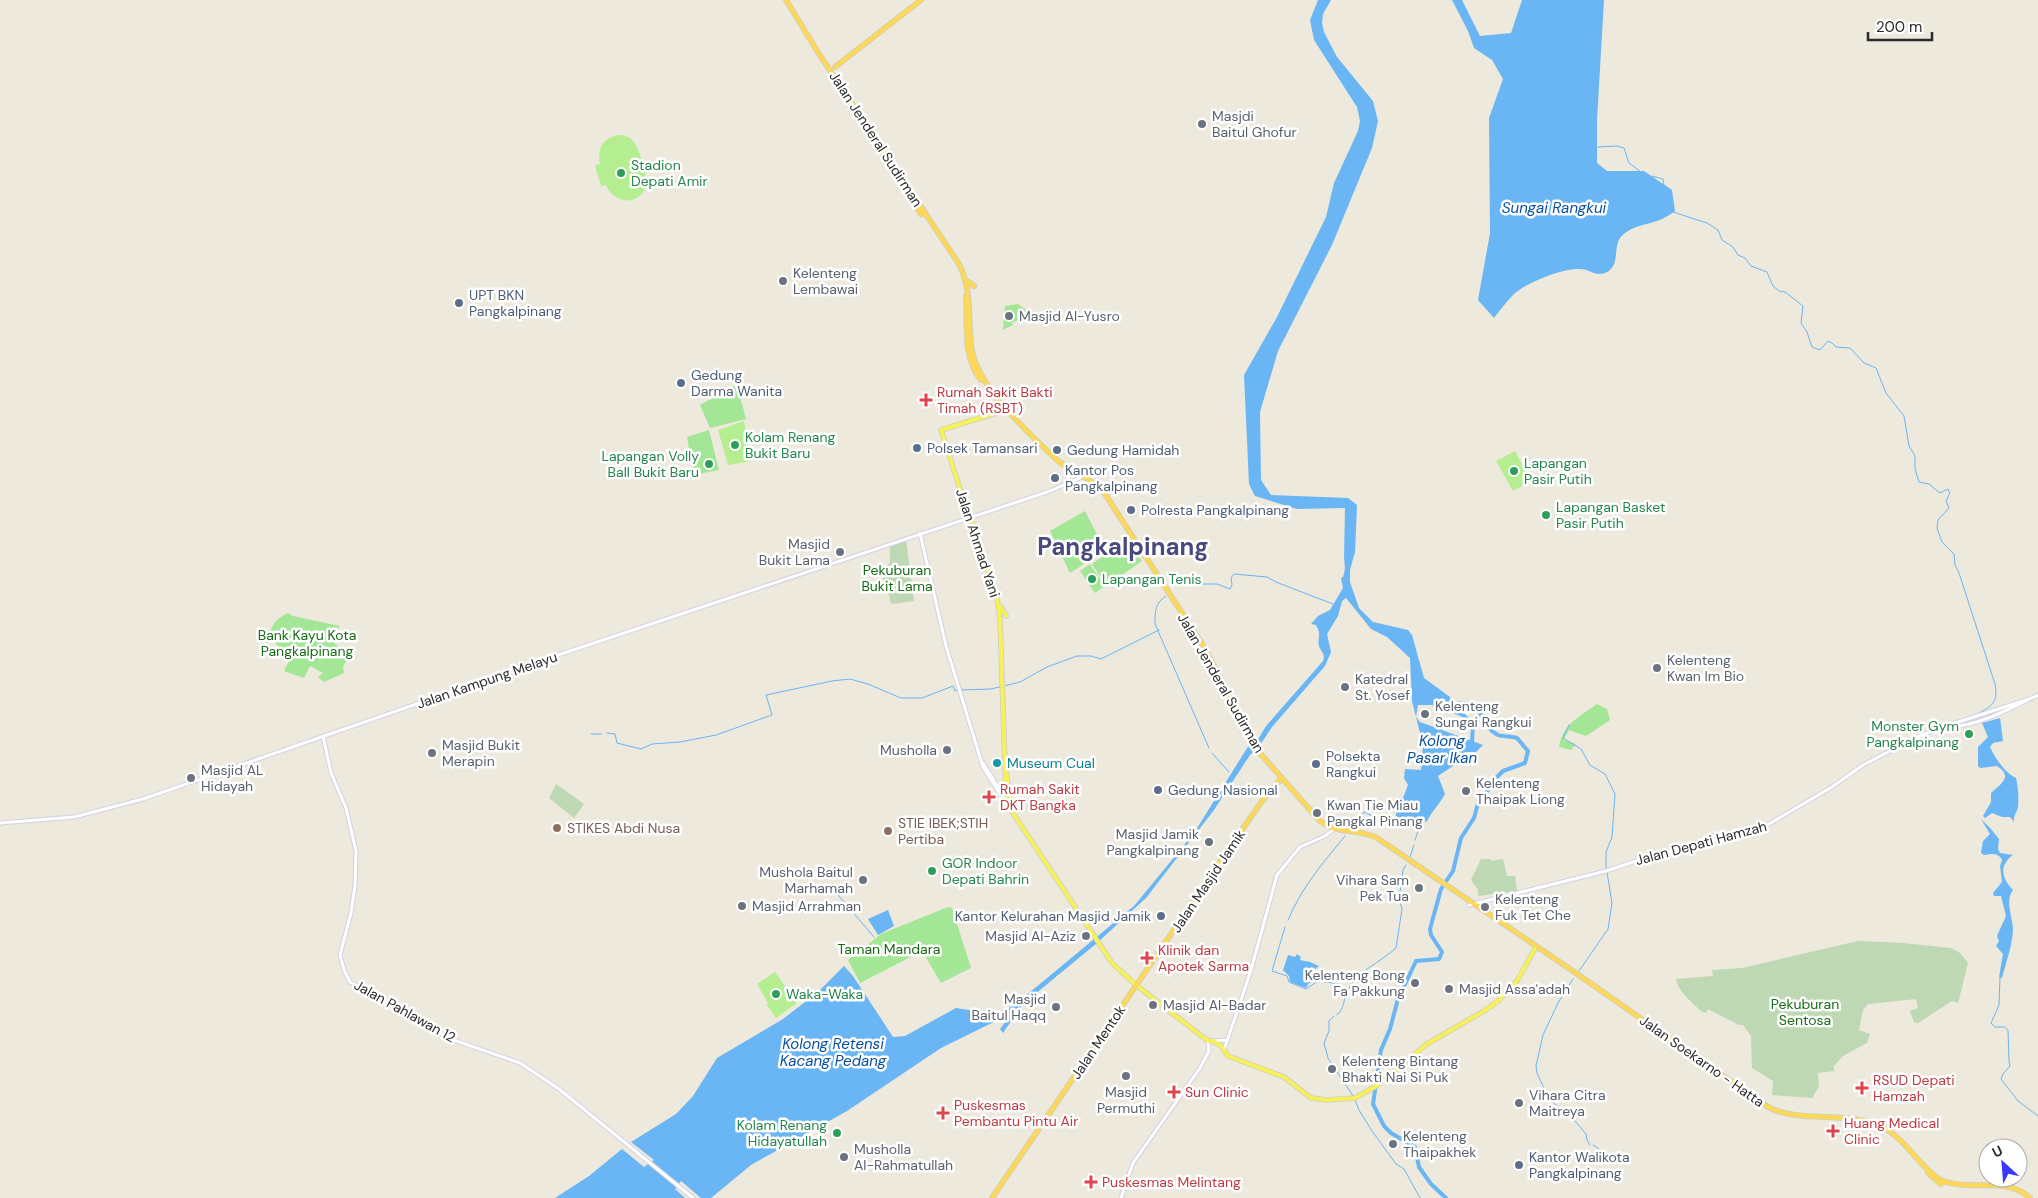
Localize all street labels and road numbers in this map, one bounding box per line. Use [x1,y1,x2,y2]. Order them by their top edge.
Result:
street label: Jalan Jenderal Sudirman [825,68,927,210]
street label: Jalan Ahmad Yani [952,486,1004,600]
street label: Jalan Jenderal Sudirman [1174,610,1268,756]
street label: Jalan Kampung Melayu [414,647,560,713]
street label: Jalan Depati Hamzah [1633,817,1769,869]
street label: Jalan Masjid Jamik [1167,826,1249,936]
street label: Jalan Pahlawan 12 [351,976,459,1046]
street label: Jalan Mentok [1067,1002,1129,1082]
street label: Jalan Soekarno - Hatta [1636,1011,1768,1111]

